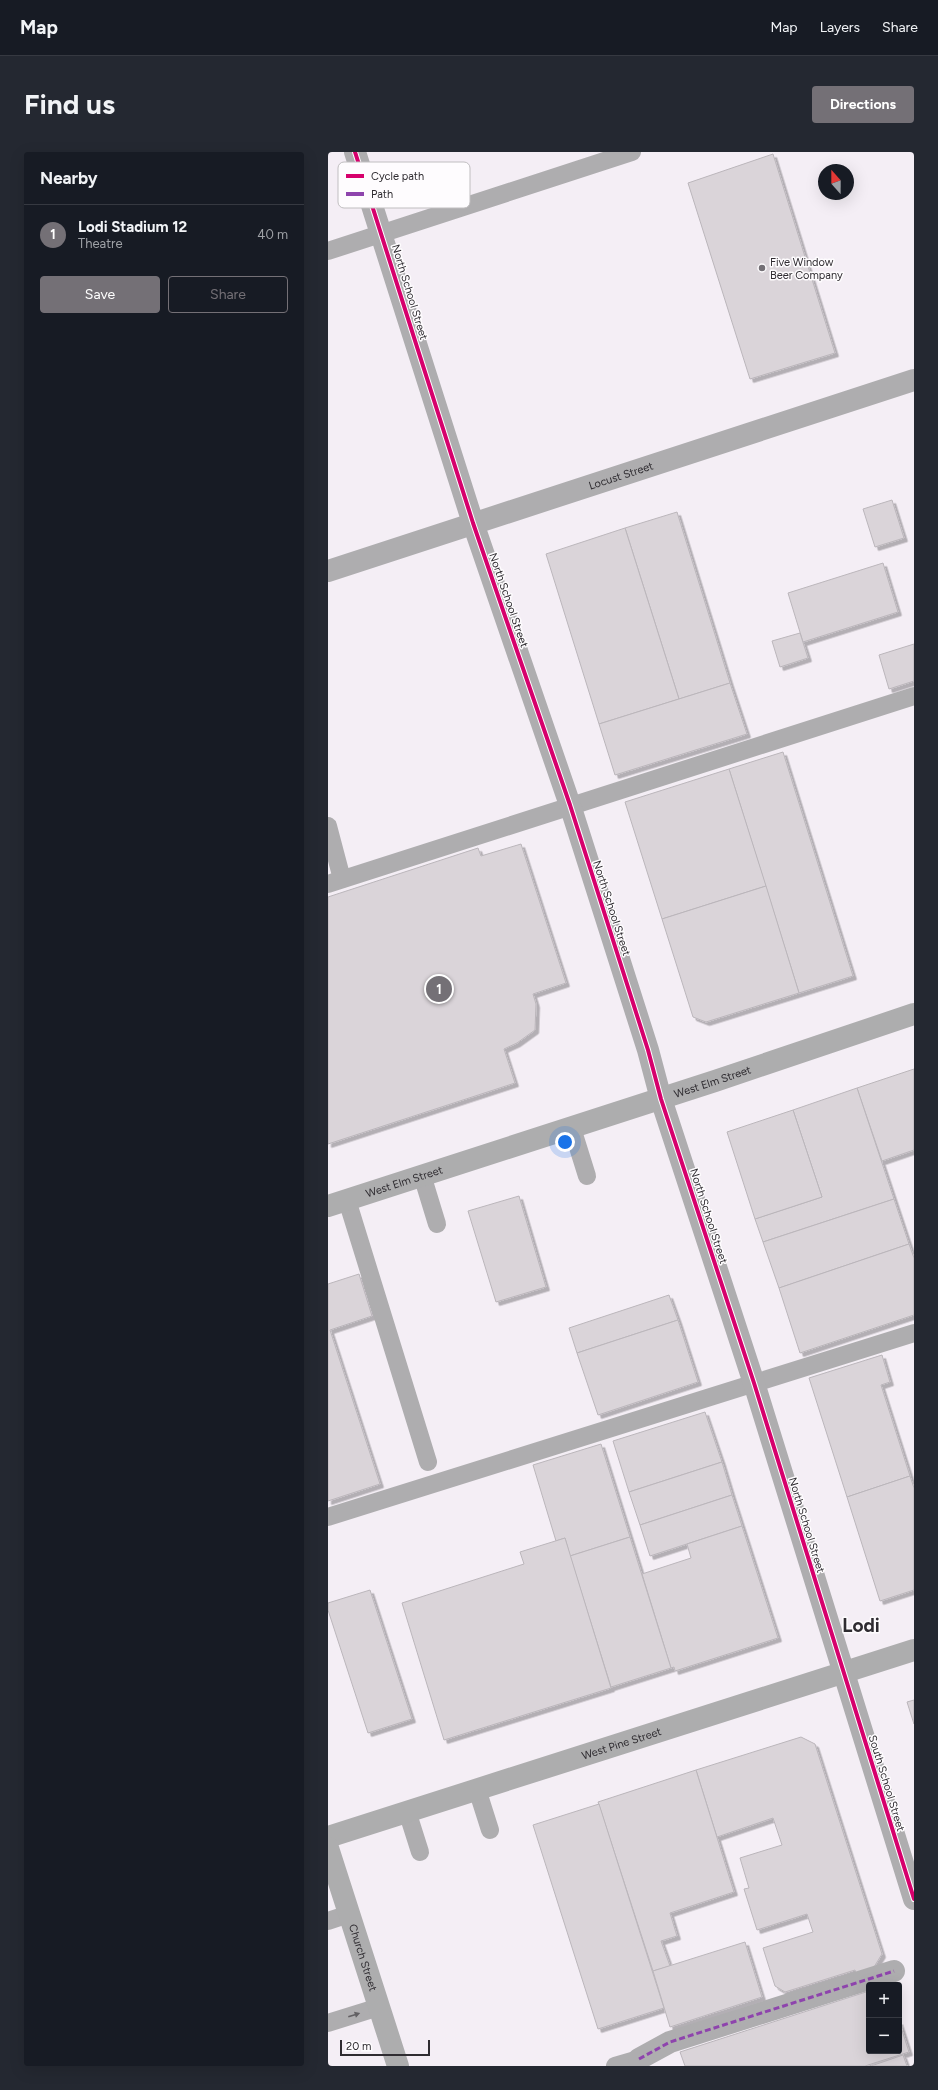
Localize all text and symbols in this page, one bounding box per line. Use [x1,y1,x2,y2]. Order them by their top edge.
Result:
text: Map [20,16,58,39]
text: Map [770,19,798,36]
text: Layers [820,19,860,36]
text: Share [882,19,918,36]
button: Directions [812,86,914,123]
text: Find us [24,87,115,121]
legend [338,162,470,208]
north arrow [818,164,854,200]
text: Nearby [40,168,98,188]
text: Cycle path [371,170,424,183]
text: Path [371,188,393,201]
text: Lodi Stadium 12 [78,218,187,236]
text: 1 [50,227,56,242]
text: 40 m [257,227,288,242]
text: Theatre [78,236,123,251]
street label: North School Street [389,243,430,341]
place label: Five Window Beer Company [770,256,843,282]
marker: Five Window Beer Company [757,263,767,273]
button: Save [40,276,160,313]
button: Share [168,276,288,313]
street label: Locust Street [587,459,655,493]
street label: North School Street [486,551,531,649]
street label: North School Street [590,859,633,957]
pin: 1 [426,974,452,1004]
street label: West Elm Street [673,1063,753,1101]
your location [555,1132,575,1152]
street label: West Elm Street [364,1163,444,1200]
street label: North School Street [687,1167,730,1265]
street label: North School Street [786,1476,827,1574]
district label: Lodi [842,1614,880,1637]
street label: West Pine Street [580,1725,663,1763]
street label: South School Street [866,1734,907,1833]
street label: Church Street [346,1923,380,1993]
map controls [866,1982,902,2054]
button: + [866,1982,902,2018]
one-way arrow [348,2012,360,2018]
button: − [866,2018,902,2054]
scale bar [340,2038,430,2057]
text: 20 m [346,2040,371,2053]

